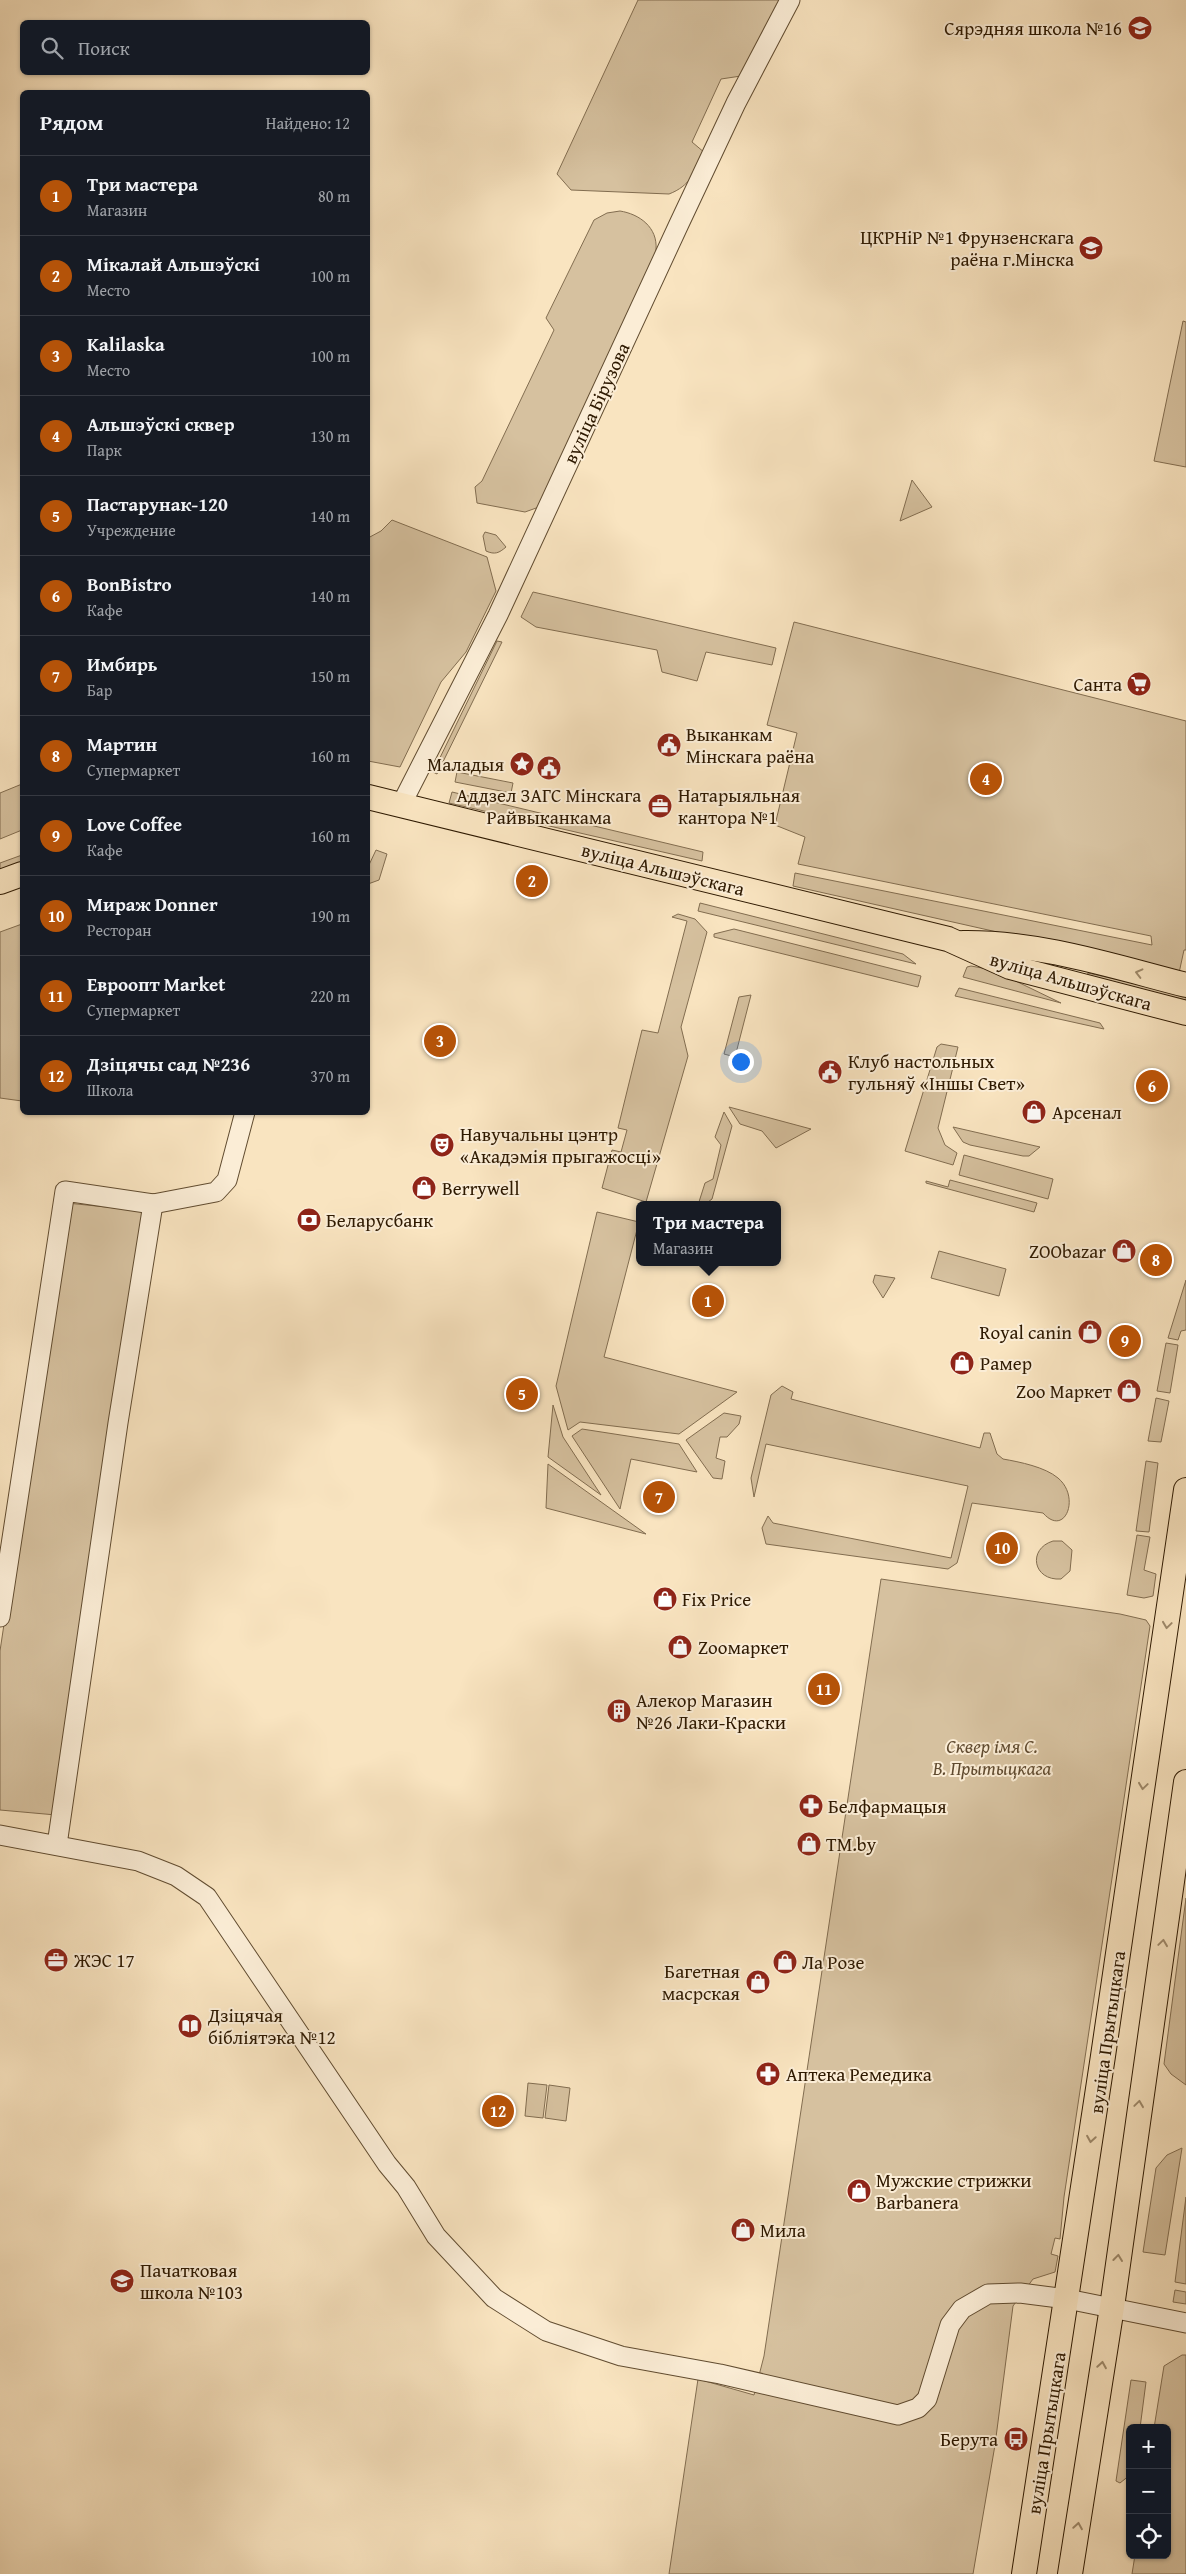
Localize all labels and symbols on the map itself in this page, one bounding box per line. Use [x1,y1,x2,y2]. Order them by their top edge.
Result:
place label: Сярэдняя школа №16 [944,14,1122,42]
school or university icon: Сярэдняя школа №16 [1127,15,1153,41]
place label: ЦКРНіР №1 Фрунзенскага раёна г.Мінска [860,223,1074,273]
school or university icon: ЦКРНіР №1 Фрунзенскага раёна г.Мінска [1078,235,1104,261]
street label: вуліца Бірузова [556,338,636,468]
place label: Санта [1073,670,1122,698]
supermarket icon: Санта [1126,671,1152,697]
place label: Выканкам Мінскага раёна [686,720,814,770]
public building icon: Выканкам Мінскага раёна [656,732,682,758]
place label: Маладыя [427,750,504,778]
place icon: Маладыя [509,751,535,777]
public building icon: Аддзел ЗАГС Мінскага Райвыканкама [536,755,562,781]
pin: 4 [970,760,1002,798]
place label: Аддзел ЗАГС Мінскага Райвыканкама [457,781,641,831]
place label: Натарыяльная кантора №1 [678,781,801,831]
office icon: Натарыяльная кантора №1 [647,793,673,819]
street label: вуліца Альшэўскага [579,835,747,903]
pin: 2 [516,862,548,900]
street label: вуліца Альшэўскага [987,945,1155,1017]
one-way arrow [1134,968,1143,979]
pin: 3 [424,1022,456,1060]
place label: Клуб настольных гульняў «Іншы Свет» [848,1047,1025,1097]
your location [728,1049,754,1075]
public building icon: Клуб настольных гульняў «Іншы Свет» [817,1059,843,1085]
pin: 6 [1136,1067,1168,1105]
place label: Арсенал [1052,1098,1122,1126]
shop icon: Арсенал [1021,1099,1047,1125]
place label: Навучальны цэнтр «Акадэмія прыгажосці» [460,1120,661,1170]
theatre icon: Навучальны цэнтр «Акадэмія прыгажосці» [429,1132,455,1158]
place label: Berrywell [442,1174,520,1202]
shop icon: Berrywell [411,1175,437,1201]
place label: Беларусбанк [326,1206,433,1234]
bank icon: Беларусбанк [296,1207,322,1233]
place label: ZOObazar [1029,1237,1106,1265]
shop icon: ZOObazar [1111,1238,1137,1264]
pin: 8 [1140,1241,1172,1279]
pin: 1 [692,1282,724,1320]
place label: Royal canin [980,1318,1072,1346]
shop icon: Royal canin [1077,1319,1103,1345]
pin: 9 [1109,1322,1141,1360]
place label: Рамер [980,1349,1032,1377]
shop icon: Рамер [949,1350,975,1376]
pin: 5 [506,1375,538,1413]
place label: Zoo Маркет [1016,1377,1113,1405]
shop icon: Zoo Маркет [1116,1378,1142,1404]
pin: 7 [643,1478,675,1516]
pin: 10 [986,1529,1018,1567]
place label: Fix Price [682,1585,751,1613]
shop icon: Fix Price [652,1586,678,1612]
one-way arrow [1163,1621,1173,1629]
place label: Zooмаркет [698,1633,789,1661]
shop icon: Zooмаркет [667,1634,693,1660]
pin: 11 [808,1670,840,1708]
place label: Алекор Магазин №26 Лаки-Краски [636,1686,786,1736]
building icon: Алекор Магазин №26 Лаки-Краски [606,1698,632,1724]
park label: Сквер імя С. В. Прытыцкага [932,1732,1052,1782]
one-way arrow [1139,1781,1149,1790]
place label: Белфармацыя [828,1792,947,1820]
pharmacy icon: Белфармацыя [798,1793,824,1819]
place label: TM.by [826,1830,877,1858]
shop icon: TM.by [796,1831,822,1857]
one-way arrow [1157,1939,1167,1947]
place label: ЖЭС 17 [73,1946,135,1974]
office icon: ЖЭС 17 [43,1947,69,1973]
place label: Ла Розе [802,1948,864,1976]
shop icon: Ла Розе [772,1949,798,1975]
street label: вуліца Прытыцкага [1082,1949,1132,2115]
place label: Багетная масрская [662,1957,740,2007]
shop icon: Багетная масрская [745,1969,771,1995]
place label: Дзіцячая бібліятэка №12 [207,2001,336,2051]
library icon: Дзіцячая бібліятэка №12 [177,2013,203,2039]
place label: Аптека Ремедика [786,2060,932,2088]
pharmacy icon: Аптека Ремедика [755,2061,781,2087]
pin: 12 [482,2092,514,2130]
one-way arrow [1133,2099,1144,2107]
one-way arrow [1086,2135,1097,2143]
place label: Мужские стрижки Barbanera [876,2166,1032,2216]
shop icon: Мужские стрижки Barbanera [846,2178,872,2204]
place label: Мила [760,2216,806,2244]
shop icon: Мила [730,2217,756,2243]
one-way arrow [1112,2254,1123,2262]
place label: Пачатковая школа №103 [140,2256,243,2306]
school or university icon: Пачатковая школа №103 [109,2268,135,2294]
street label: вуліца Прытыцкага [1019,2350,1073,2516]
one-way arrow [1097,2361,1107,2370]
place label: Берута [940,2425,998,2453]
bus stop icon: Берута [1003,2426,1029,2452]
one-way arrow [1072,2521,1083,2529]

